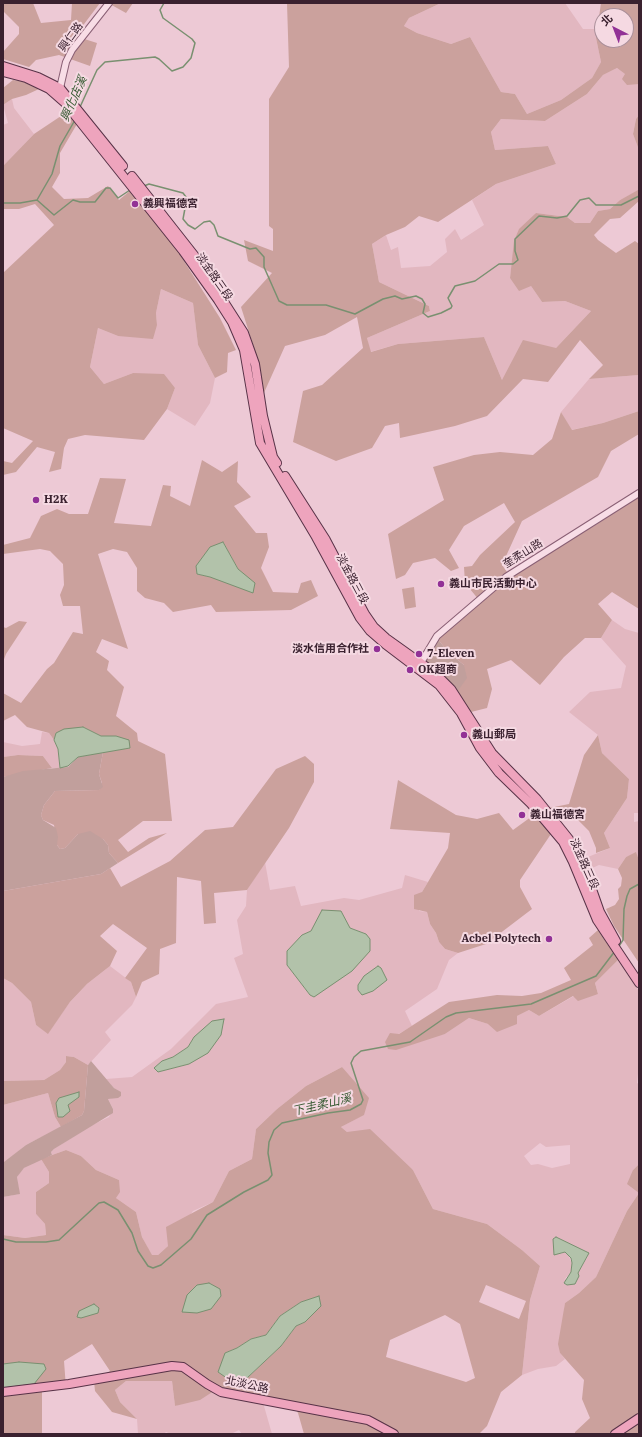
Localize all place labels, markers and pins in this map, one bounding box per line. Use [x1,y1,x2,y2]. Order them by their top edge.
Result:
place label: 義興福德宮 [143,197,198,211]
marker: 義興福德宮 [130,199,140,209]
place label: H2K [44,493,68,507]
marker: H2K [31,495,41,505]
place label: 義山市民活動中心 [449,577,537,591]
marker: 義山市民活動中心 [436,579,446,589]
place label: 淡水信用合作社 [292,642,369,656]
marker: 淡水信用合作社 [372,644,382,654]
place label: 7-Eleven [427,647,474,661]
marker: 7-Eleven [414,649,424,659]
place label: OK超商 [418,663,457,677]
marker: OK超商 [405,665,415,675]
place label: 義山郵局 [472,728,516,742]
marker: 義山郵局 [459,730,469,740]
place label: 義山福德宮 [530,808,585,822]
marker: 義山福德宮 [517,810,527,820]
place label: Acbel Polytech [461,932,541,946]
marker: Acbel Polytech [544,934,554,944]

